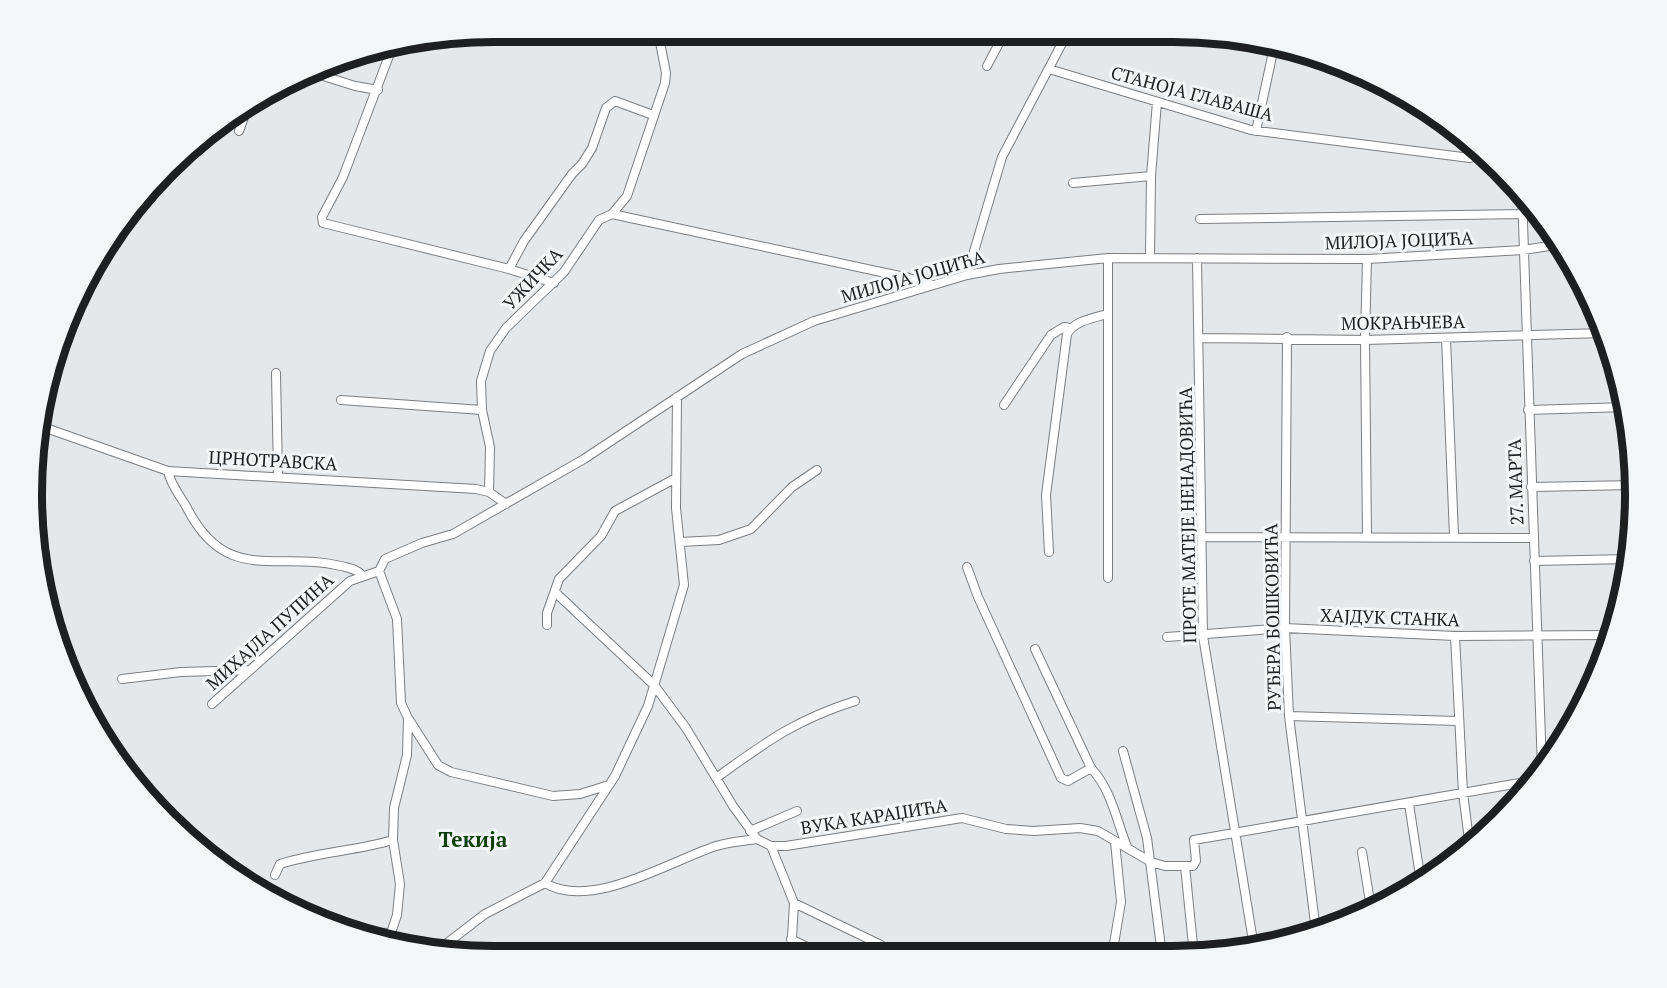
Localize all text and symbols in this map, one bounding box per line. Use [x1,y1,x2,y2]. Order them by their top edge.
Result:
street label: СТАНОЈА ГЛАВАША [1108,60,1277,126]
street label: МИЛОЈА ЈОЦИЋА [1324,225,1474,255]
street label: УЖИЧКА [497,242,568,315]
street label: МИЛОЈА ЈОЦИЋА [838,244,988,308]
street label: МОКРАЊЧЕВА [1341,309,1466,335]
street label: ПРОТЕ МАТЕЈЕ НЕНАДОВИЋА [1173,386,1201,643]
street label: 27. МАРТА [1501,438,1529,526]
street label: ЦРНОТРАВСКА [208,445,339,475]
street label: РУЂЕРА БОШКОВИЋА [1258,522,1286,711]
street label: МИХАЈЛА ПУПИНА [201,567,339,695]
street label: ХАЈДУК СТАНКА [1320,603,1461,631]
street label: ВУКА КАРАЏИЋА [799,792,950,839]
district label: Текија [439,825,508,853]

